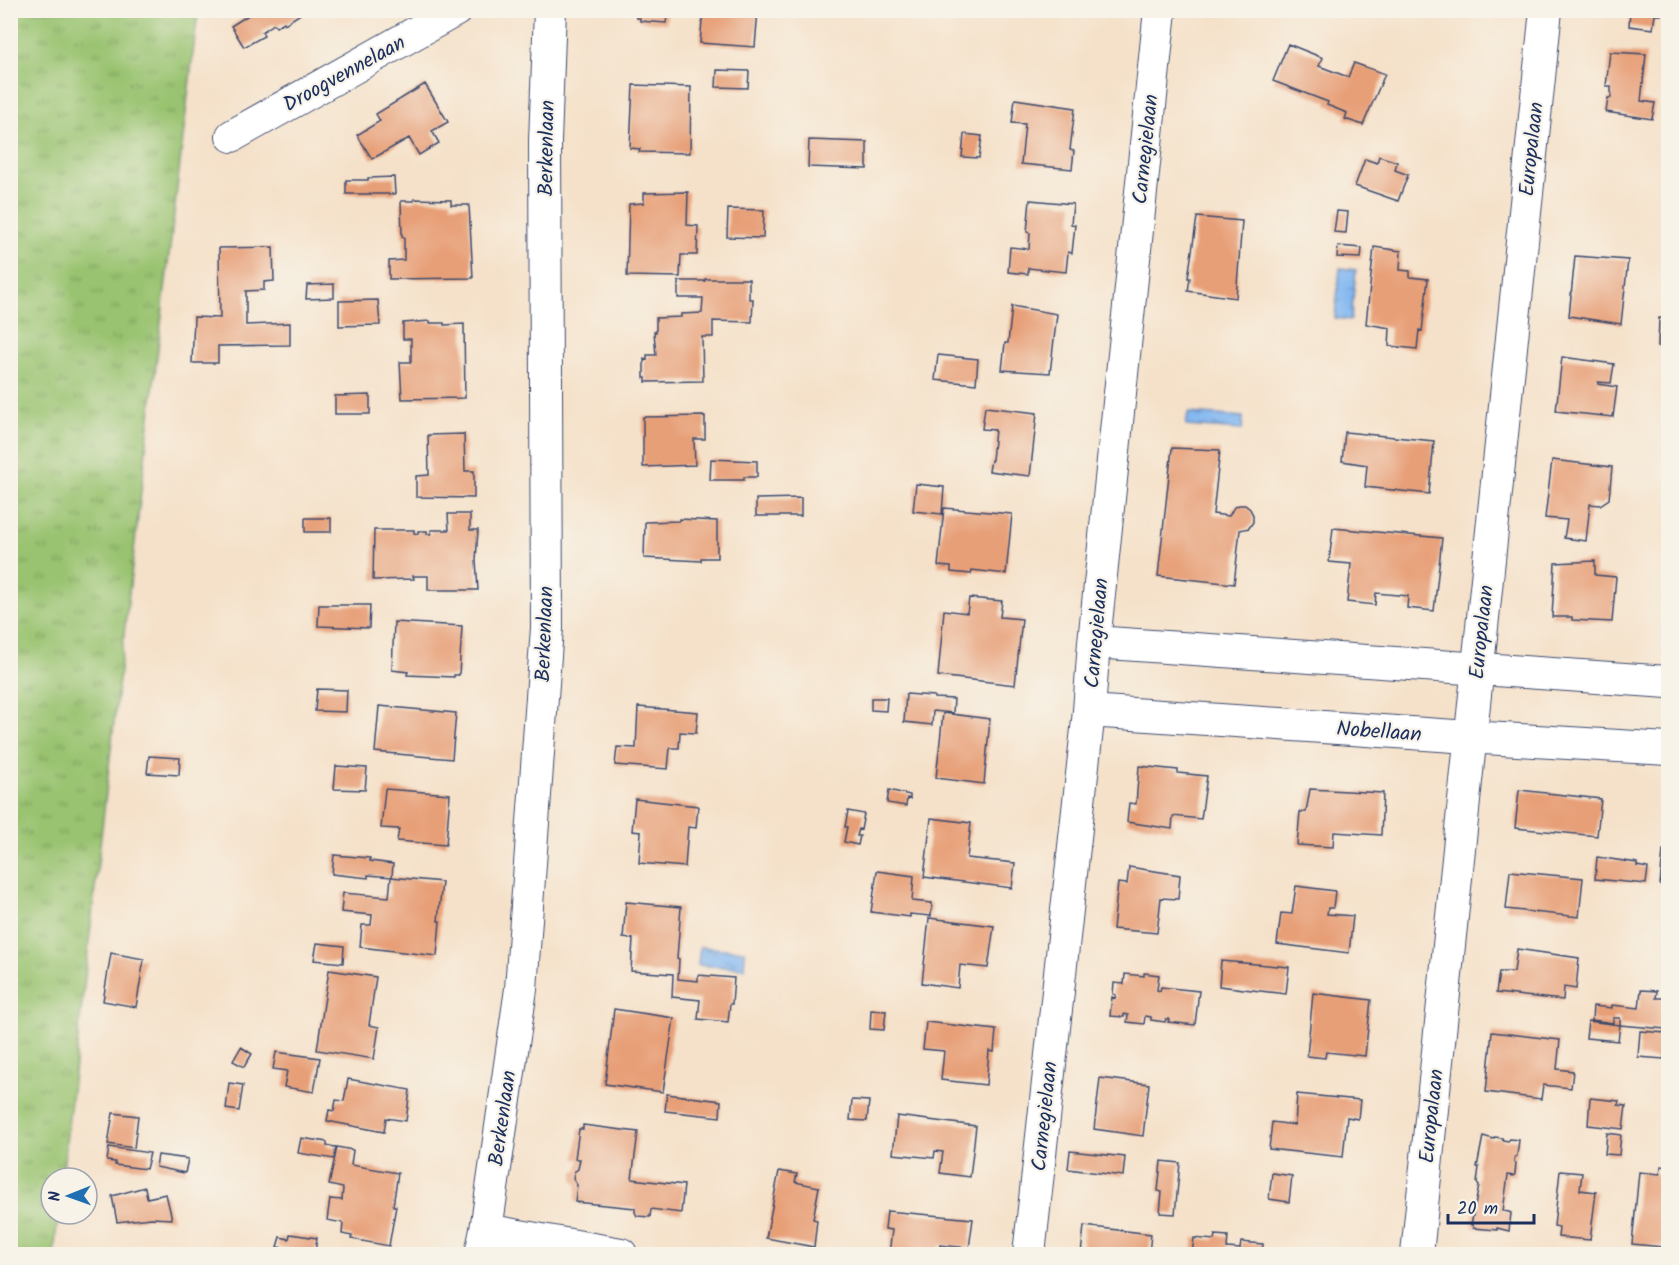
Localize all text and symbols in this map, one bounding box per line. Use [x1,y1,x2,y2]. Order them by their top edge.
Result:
street label: Droogvennelaan [277,27,412,122]
street label: Carnegielaan [1124,92,1169,206]
street label: Berkenlaan [530,100,565,196]
street label: Europalaan [1511,100,1554,198]
street label: Carnegielaan [1076,577,1119,690]
street label: Europalaan [1461,583,1504,681]
street label: Berkenlaan [527,585,564,683]
street label: Nobellaan [1335,713,1423,752]
street label: Carnegielaan [1023,1059,1068,1173]
street label: Europalaan [1411,1067,1454,1165]
street label: Berkenlaan [480,1068,527,1168]
north arrow [39,1166,99,1226]
scale bar [1448,1187,1534,1225]
text: N [43,1191,68,1202]
text: 20 m [1457,1195,1498,1224]

